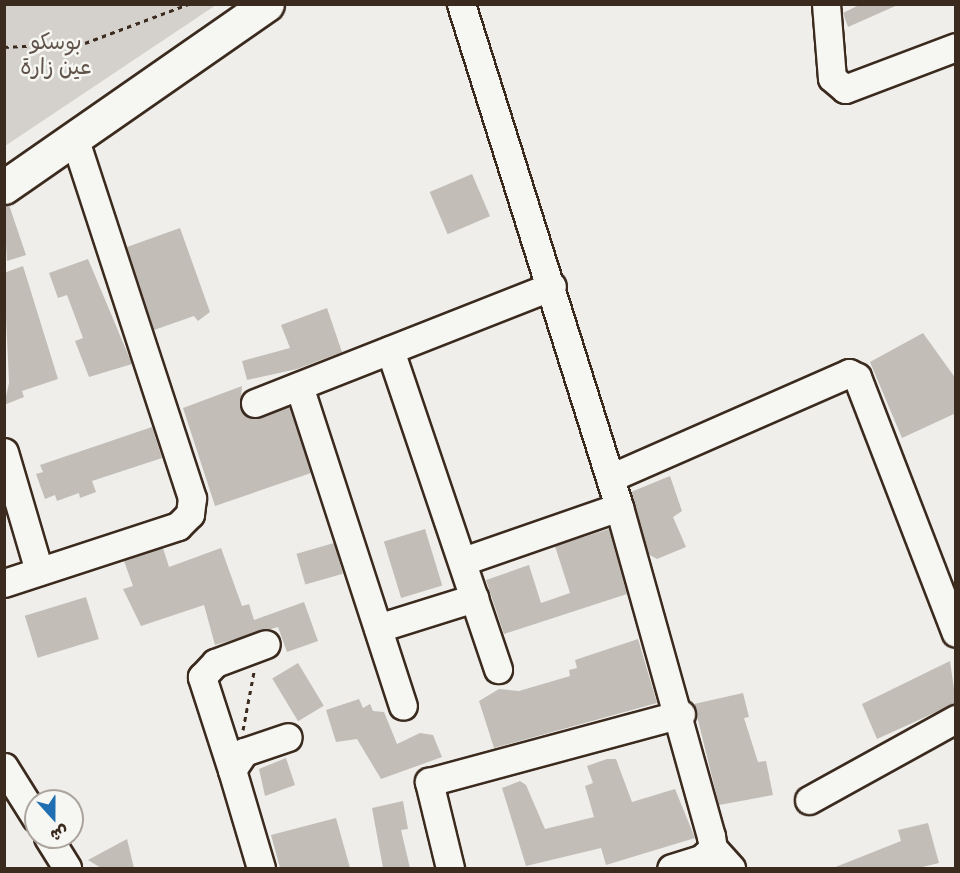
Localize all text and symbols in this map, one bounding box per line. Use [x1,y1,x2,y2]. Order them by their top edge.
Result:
park label: بوسكو عين زارة [20,28,92,80]
north arrow [24,789,84,849]
text: ش [48,821,72,847]

